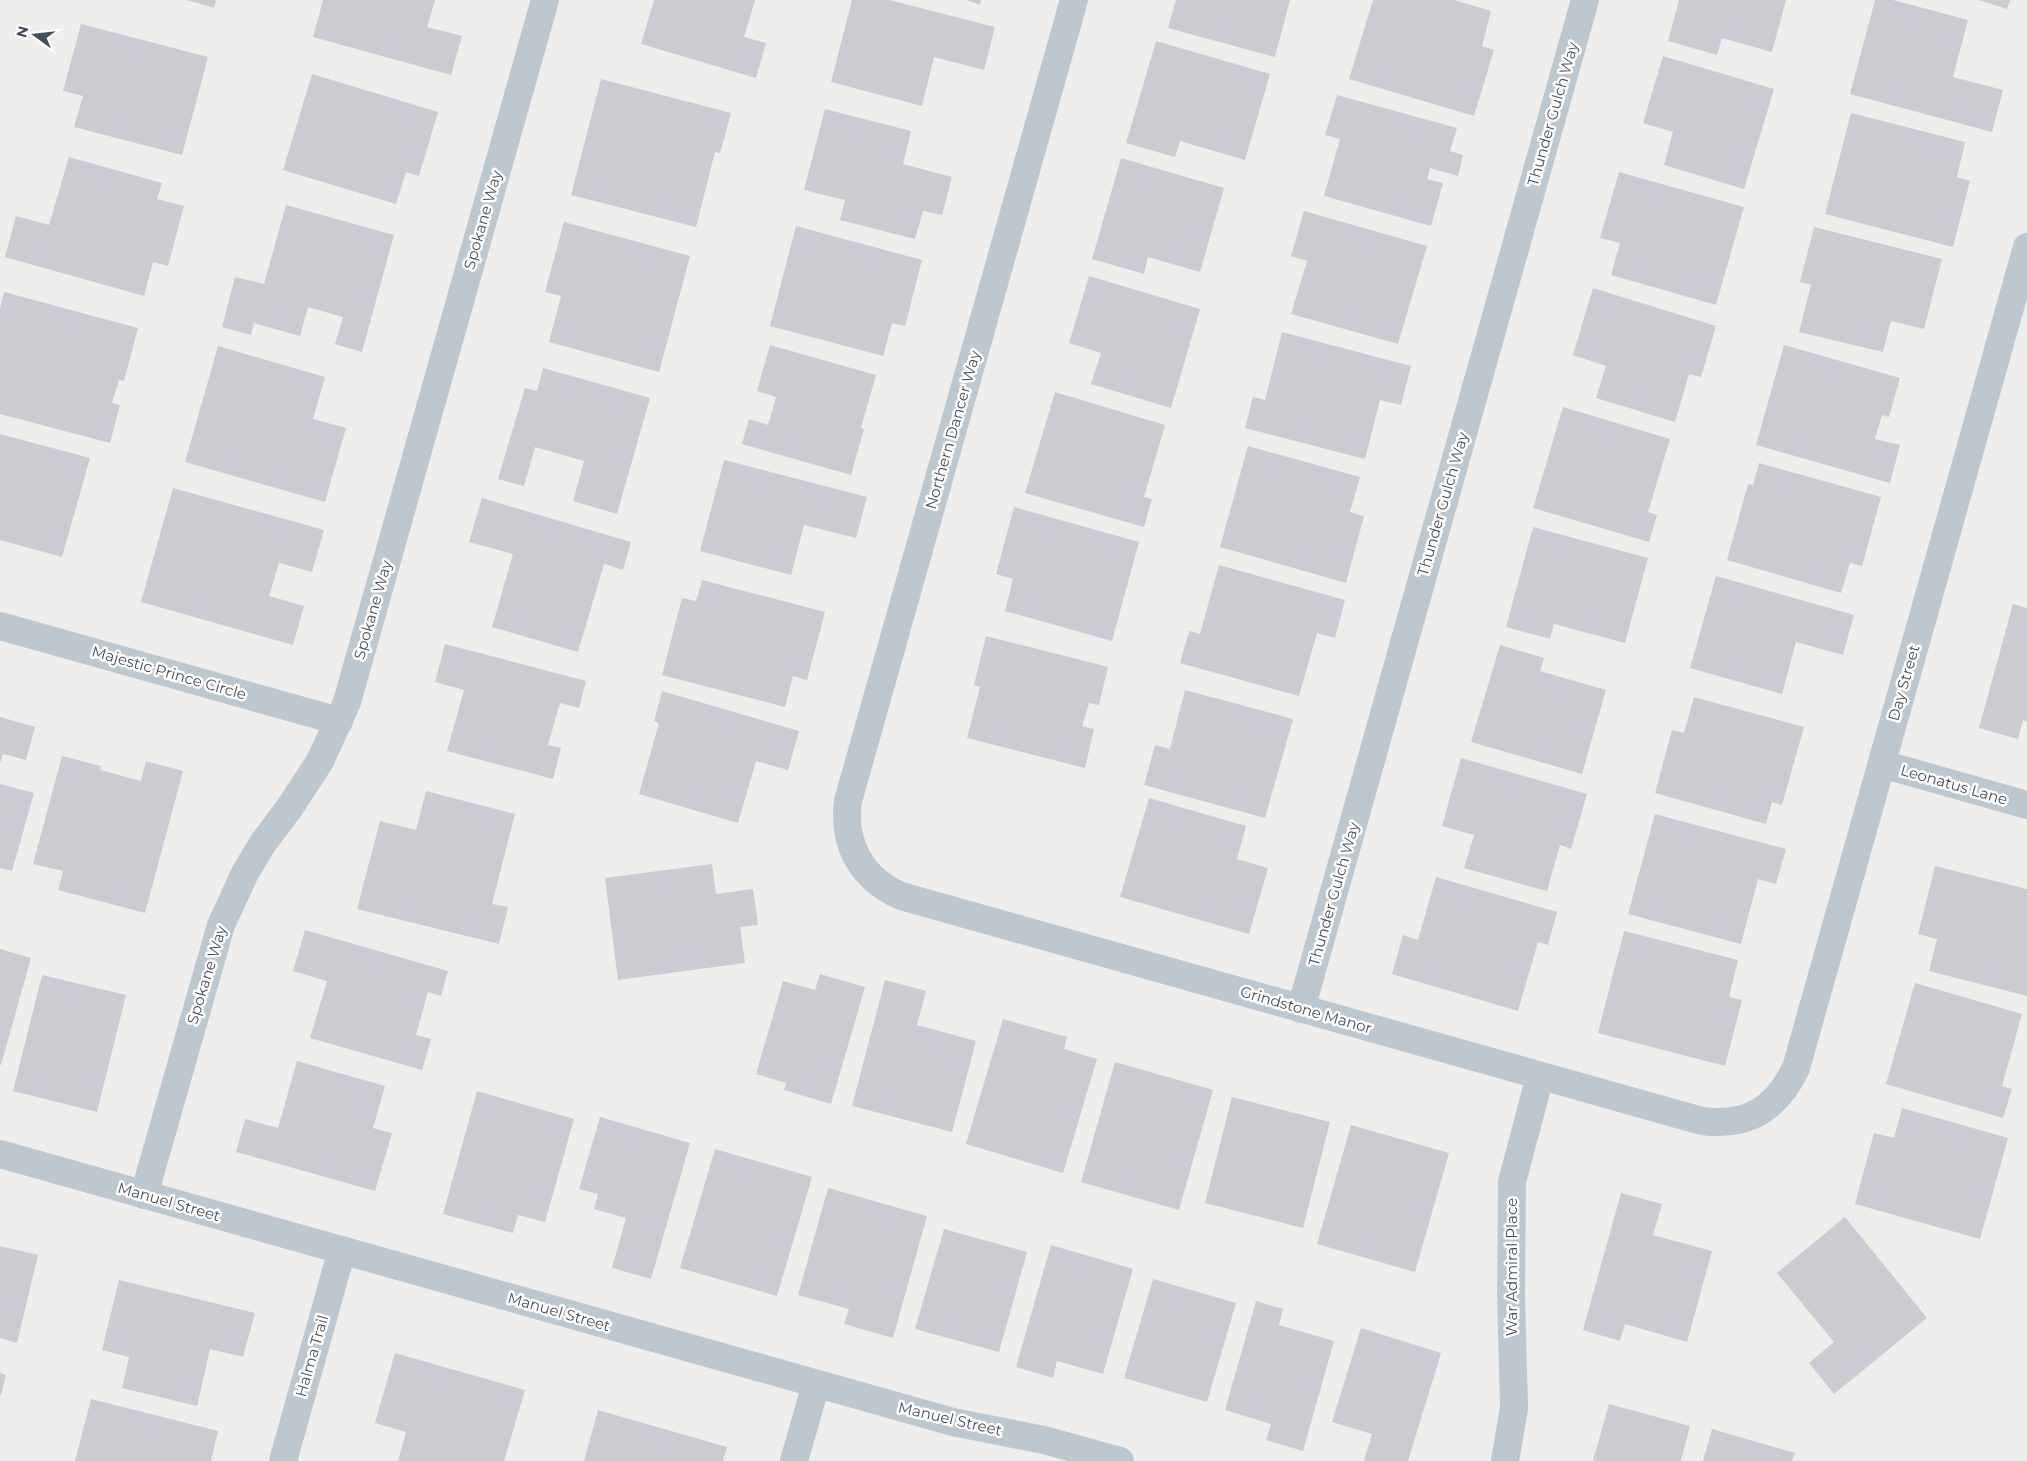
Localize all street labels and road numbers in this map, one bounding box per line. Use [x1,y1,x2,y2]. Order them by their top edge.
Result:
street label: Thunder Gulch Way [1523,39,1582,188]
street label: Spokane Way [459,167,506,272]
street label: Northern Dancer Way [921,347,985,511]
street label: Thunder Gulch Way [1413,429,1472,578]
street label: Spokane Way [349,557,396,662]
street label: Majestic Prince Circle [90,641,249,704]
street label: Day Street [1884,643,1923,723]
street label: Leonatus Lane [1898,760,2010,809]
street label: Thunder Gulch Way [1304,819,1363,968]
street label: Spokane Way [183,922,231,1026]
street label: Grindstone Manor [1238,982,1374,1037]
street label: Manuel Street [116,1178,223,1225]
street label: War Admiral Place [1502,1198,1521,1336]
street label: Manuel Street [506,1288,613,1335]
street label: Halma Trail [291,1313,332,1399]
street label: Manuel Street [896,1397,1004,1440]

